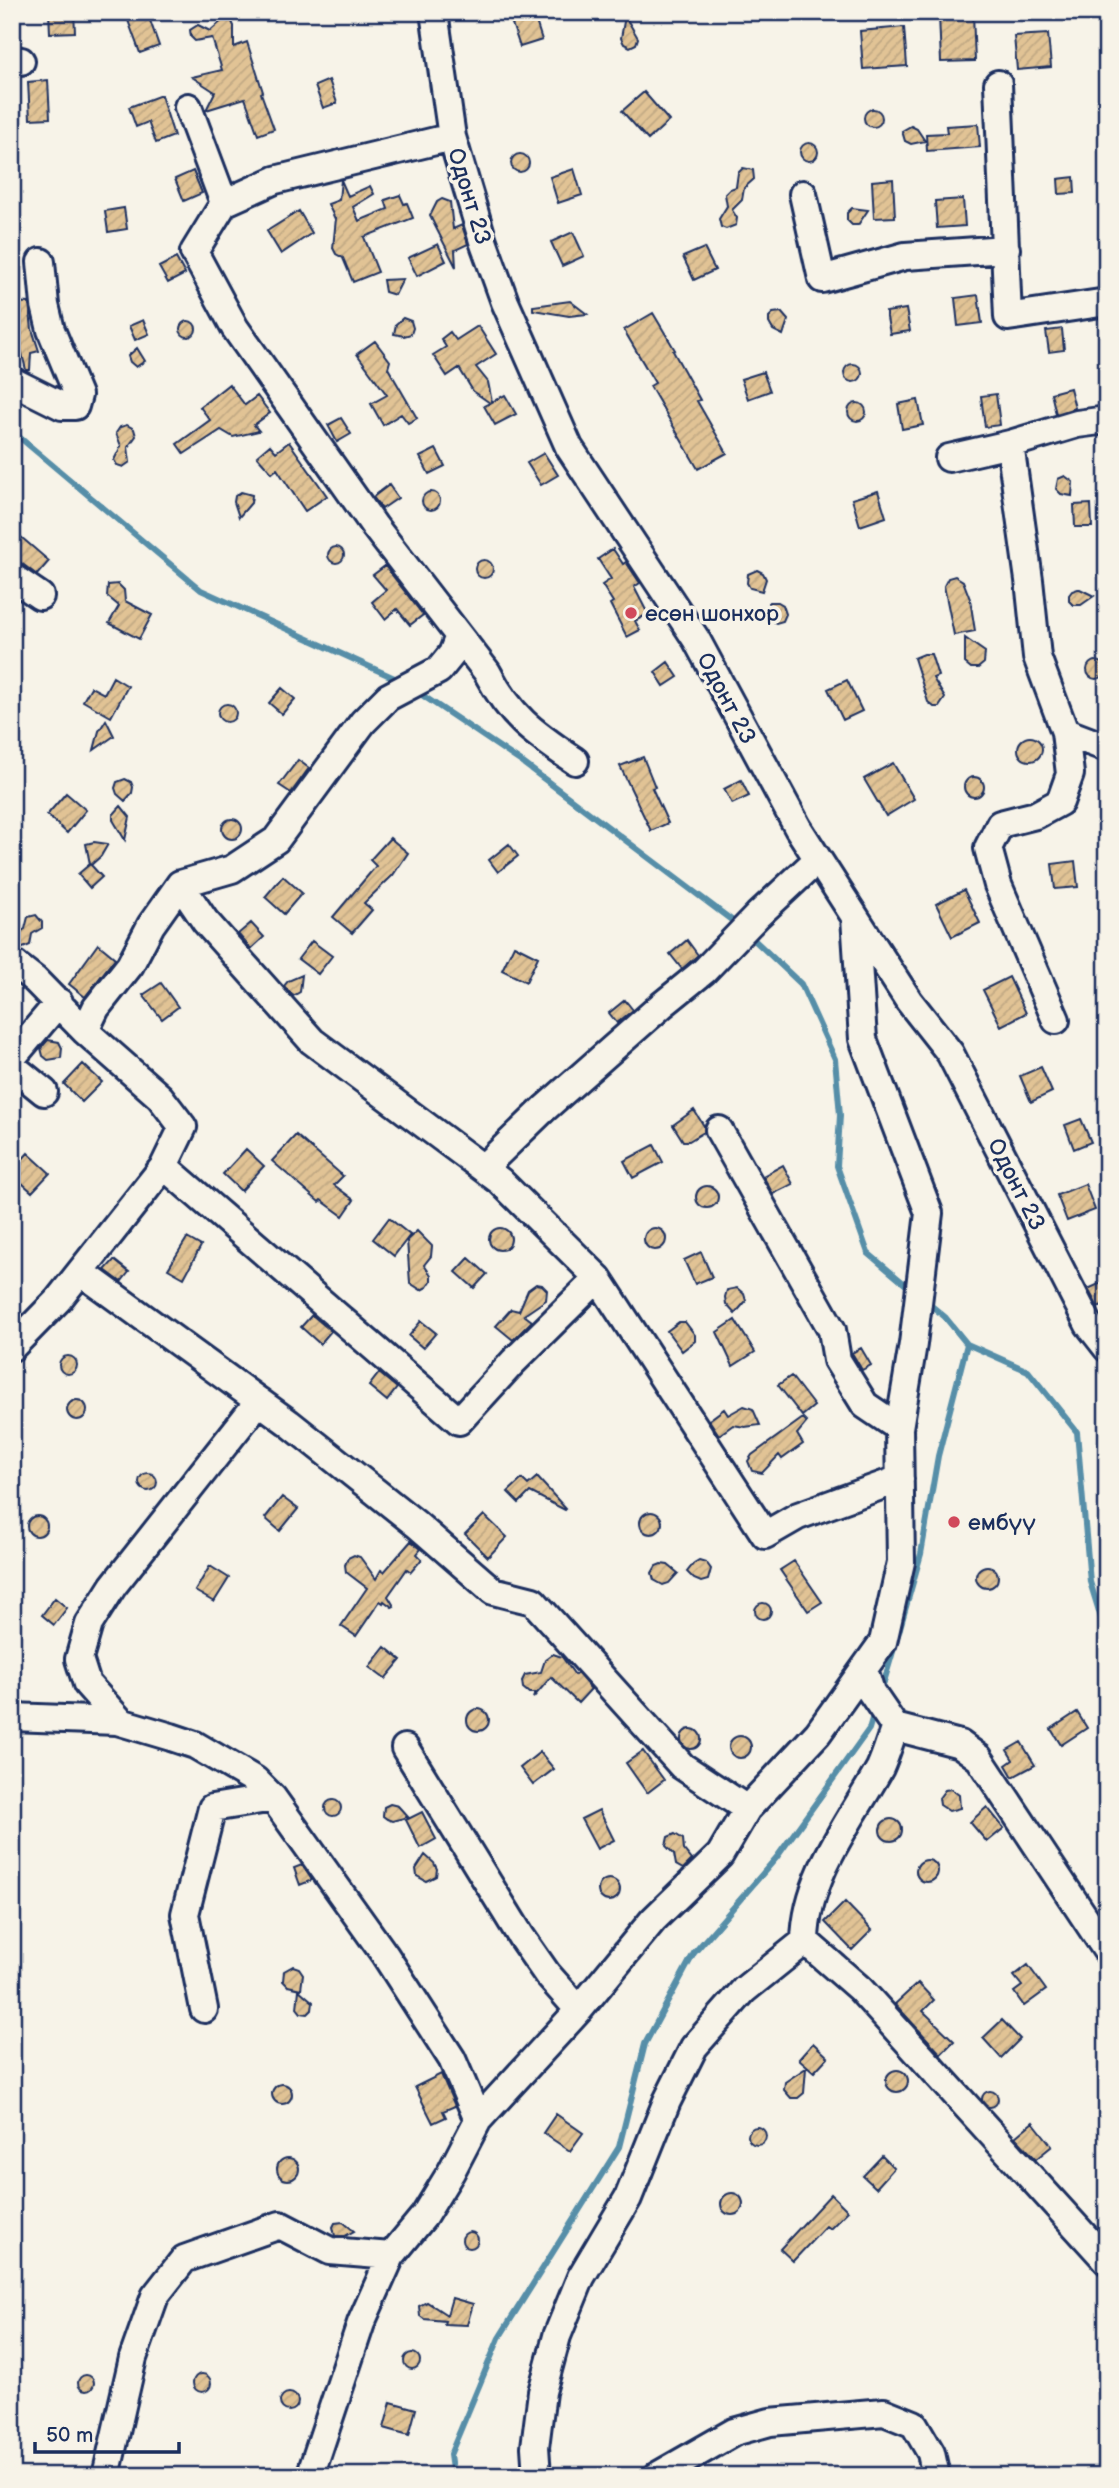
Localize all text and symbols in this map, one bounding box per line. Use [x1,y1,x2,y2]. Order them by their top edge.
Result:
street label: Одонт 23 [441,145,497,248]
place label: есөн шонхор [645,600,779,628]
marker: есөн шонхор [623,605,639,621]
street label: Одонт 23 [690,648,762,749]
street label: Одонт 23 [981,1134,1051,1235]
place label: ембүү [968,1509,1036,1537]
marker: ембүү [946,1514,962,1530]
scale bar [35,2411,178,2455]
text: 50 m [46,2423,93,2448]

